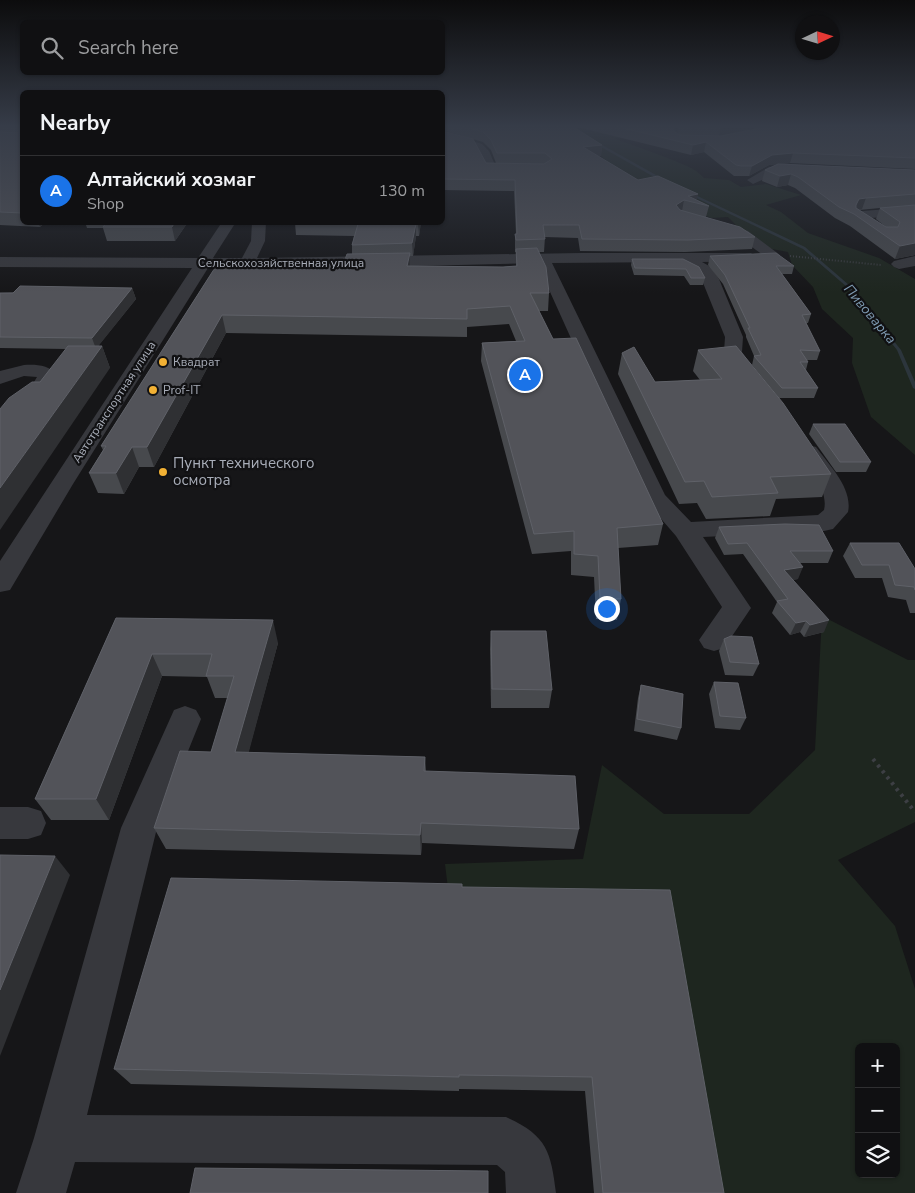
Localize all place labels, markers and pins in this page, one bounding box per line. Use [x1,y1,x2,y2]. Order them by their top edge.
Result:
place label: Квадрат [173,354,220,370]
marker: Квадрат [157,356,169,368]
pin: A [509,356,541,394]
place label: Prof-IT [163,382,201,398]
marker: Prof-IT [147,384,159,396]
place label: Пункт технического осмотра [173,453,315,490]
marker: Пункт технического осмотра [157,466,169,478]

